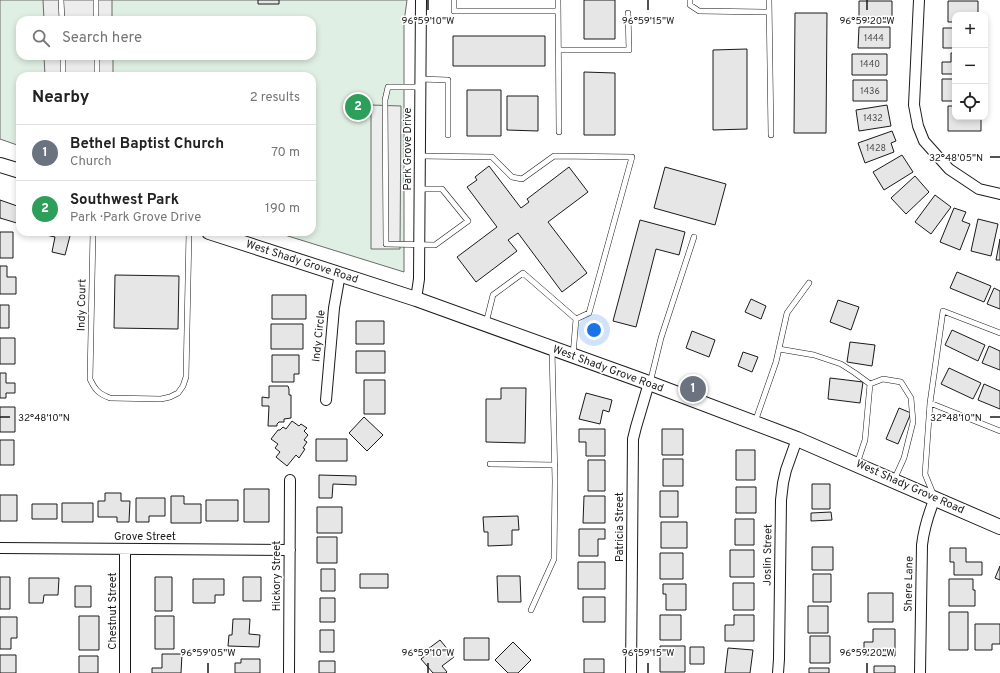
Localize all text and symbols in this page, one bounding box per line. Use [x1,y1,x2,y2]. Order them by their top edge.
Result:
map controls [952,12,988,120]
button: + [952,12,988,48]
text: 96°59'10"W [402,15,454,28]
text: 96°59'15"W [622,15,674,28]
text: 96°59'20"W [839,15,895,28]
search box [16,16,316,60]
icon: search [30,27,52,49]
text: Search here [62,29,142,48]
house number: 1444 [864,33,884,44]
button: − [952,48,988,84]
house number: 1440 [860,59,880,70]
button: locate [952,84,988,120]
house number: 1436 [860,86,880,97]
text: Nearby [32,87,89,109]
text: 2 results [250,90,300,106]
pin: 2 [345,92,371,122]
street label: Park Grove Drive [401,107,415,191]
house number: 1432 [863,113,883,124]
text: Bethel Baptist Church [70,135,224,154]
house number: 1428 [866,143,886,154]
text: 1 [42,145,48,161]
text: 70 m [271,145,300,161]
text: 32°48'05"N [929,152,983,165]
text: Church [70,154,112,170]
text: Southwest Park [70,191,179,210]
text: 2 [41,201,49,217]
text: 190 m [265,201,300,217]
text: Park · Park Grove Drive [70,210,201,226]
street label: West Shady Grove Road [244,237,360,287]
street label: Indy Court [75,279,89,331]
street label: Indy Circle [309,309,329,363]
your location [584,320,604,340]
street label: West Shady Grove Road [551,342,665,396]
pin: 1 [680,374,706,404]
text: 32°48'10"N [18,412,70,425]
text: 32°48'10"N [930,412,982,425]
street label: West Shady Grove Road [854,457,966,517]
street label: Patricia Street [613,492,627,562]
street label: Joslin Street [760,524,776,586]
street label: Grove Street [114,530,176,544]
street label: Hickory Street [270,541,284,611]
street label: Shere Lane [902,556,916,612]
street label: Chestnut Street [106,572,120,650]
text: 96°59'05"W [180,647,236,660]
text: 96°59'10"W [402,647,454,660]
text: 96°59'15"W [622,647,674,660]
text: 96°59'20"W [839,647,895,660]

